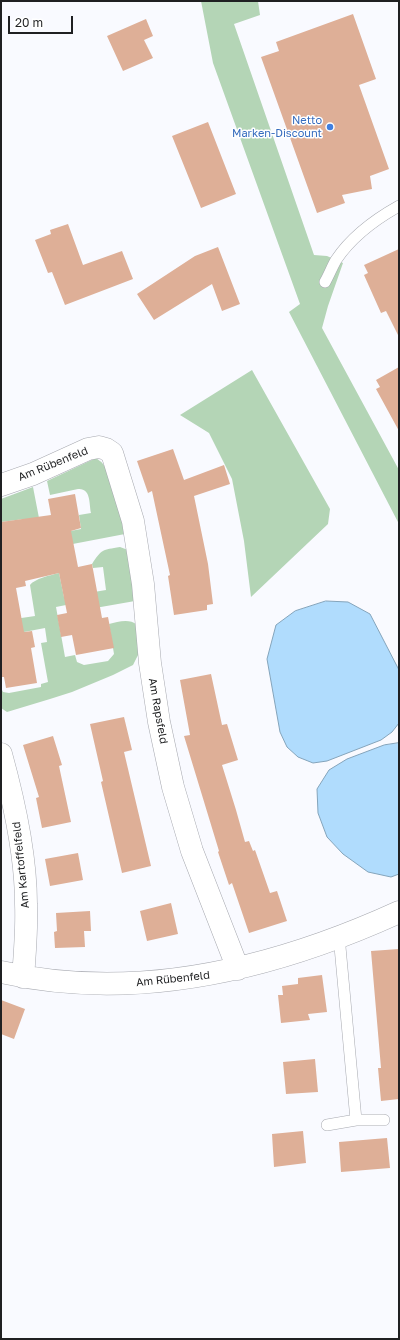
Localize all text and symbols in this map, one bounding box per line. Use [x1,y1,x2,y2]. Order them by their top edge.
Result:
scale bar [10,8,75,34]
text: 20 m [15,15,43,30]
place label: Netto Marken-Discount [232,114,322,140]
marker: Netto Marken-Discount [325,122,335,132]
street label: Am Rübenfeld [16,444,90,484]
street label: Am Rapsfeld [146,677,170,745]
street label: Am Kartoffelfeld [10,821,32,909]
street label: Am Rübenfeld [135,969,211,989]

